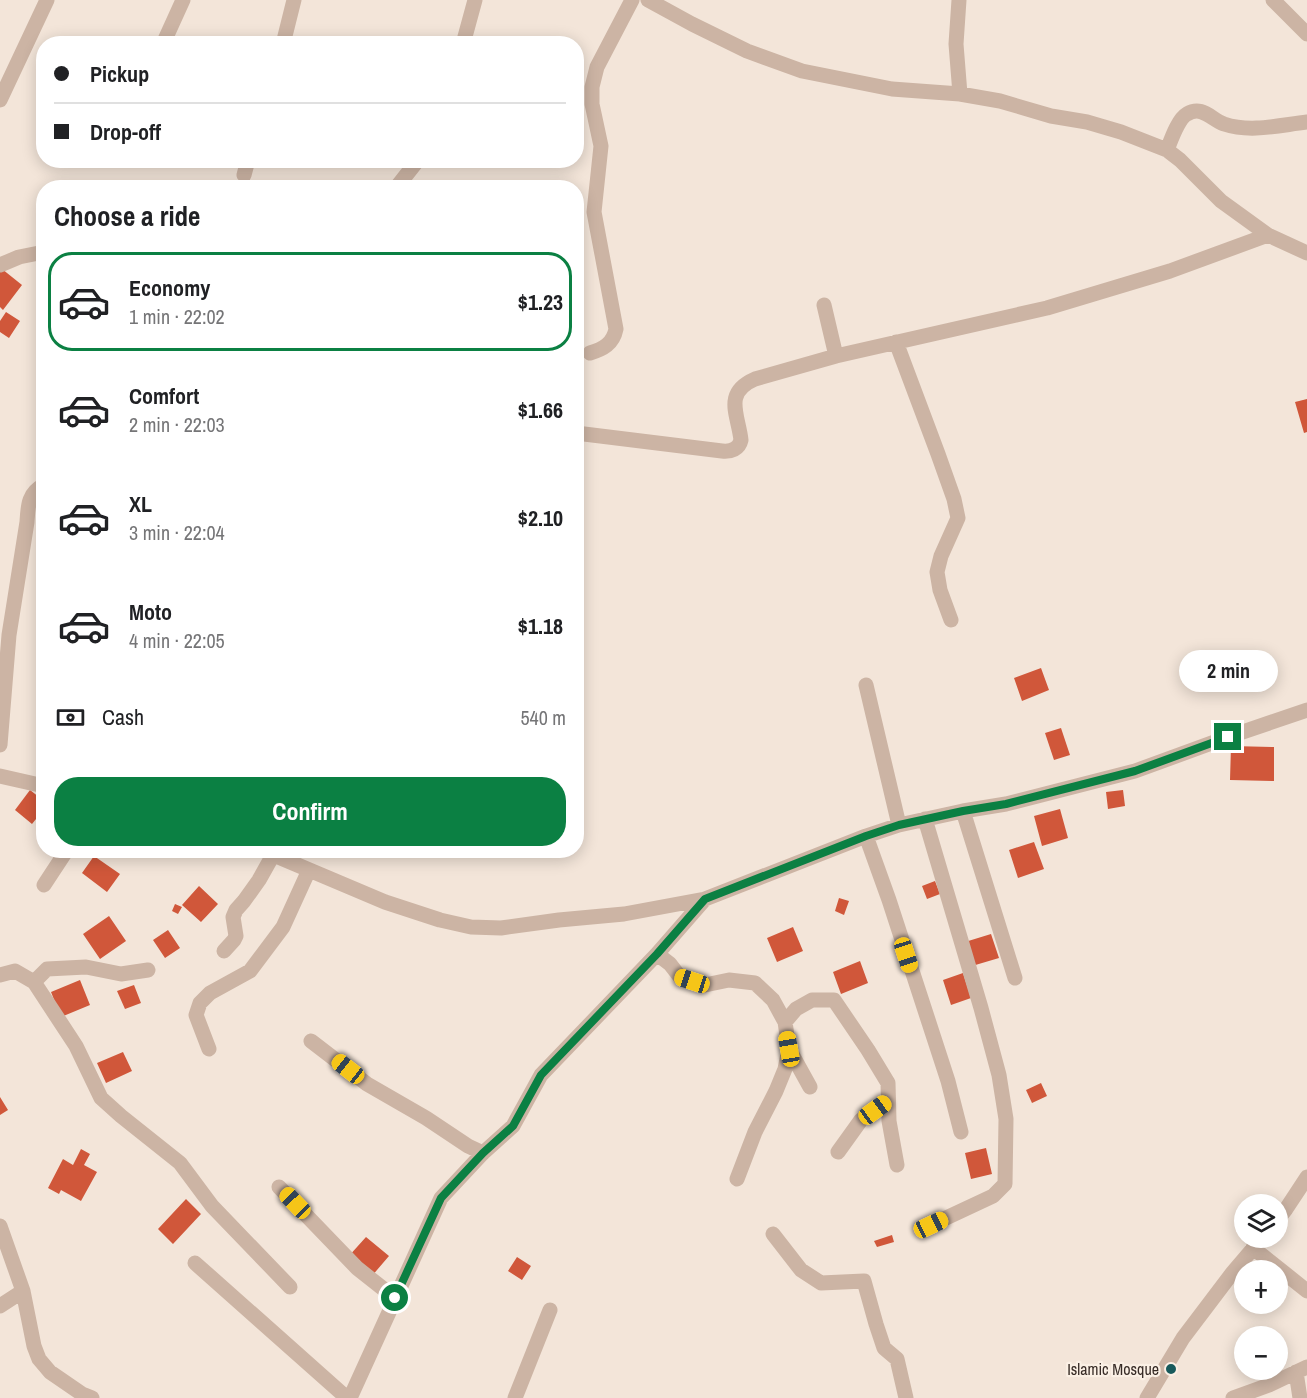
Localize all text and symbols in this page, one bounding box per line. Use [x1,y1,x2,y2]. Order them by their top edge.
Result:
text: Pickup [90,59,149,89]
text: Drop-off [90,117,161,147]
text: Choose a ride [54,198,200,234]
text: Economy [129,273,210,303]
icon: car [57,275,111,329]
text: $1.23 [518,287,563,317]
text: 1 min · 22:02 [129,303,225,330]
text: Comfort [129,381,199,411]
icon: car [57,383,111,437]
text: $1.66 [518,395,563,425]
text: 2 min · 22:03 [129,411,225,438]
text: XL [129,489,152,519]
icon: car [57,491,111,545]
text: $2.10 [518,503,563,533]
text: 3 min · 22:04 [129,519,225,546]
text: Moto [129,597,172,627]
icon: car [57,599,111,653]
text: $1.18 [518,611,563,641]
text: 4 min · 22:05 [129,627,225,654]
callout: 2 min [1178,650,1278,692]
text: 2 min [1207,657,1250,684]
icon: cash [54,701,87,734]
text: Cash [102,702,144,732]
text: 540 m [520,704,566,731]
route end [1214,723,1241,750]
button: Confirm [54,777,566,846]
car [892,935,920,975]
car [672,967,712,995]
car [777,1030,801,1068]
car [328,1051,368,1087]
car [855,1092,895,1128]
car [276,1184,314,1222]
map controls [1234,1194,1288,1380]
button: layers [1234,1194,1288,1248]
car [911,1209,951,1241]
button: + [1234,1260,1288,1314]
route start [381,1284,408,1311]
button: − [1234,1326,1288,1380]
place label: Islamic Mosque [1067,1358,1159,1380]
marker: Islamic Mosque [1164,1362,1178,1376]

